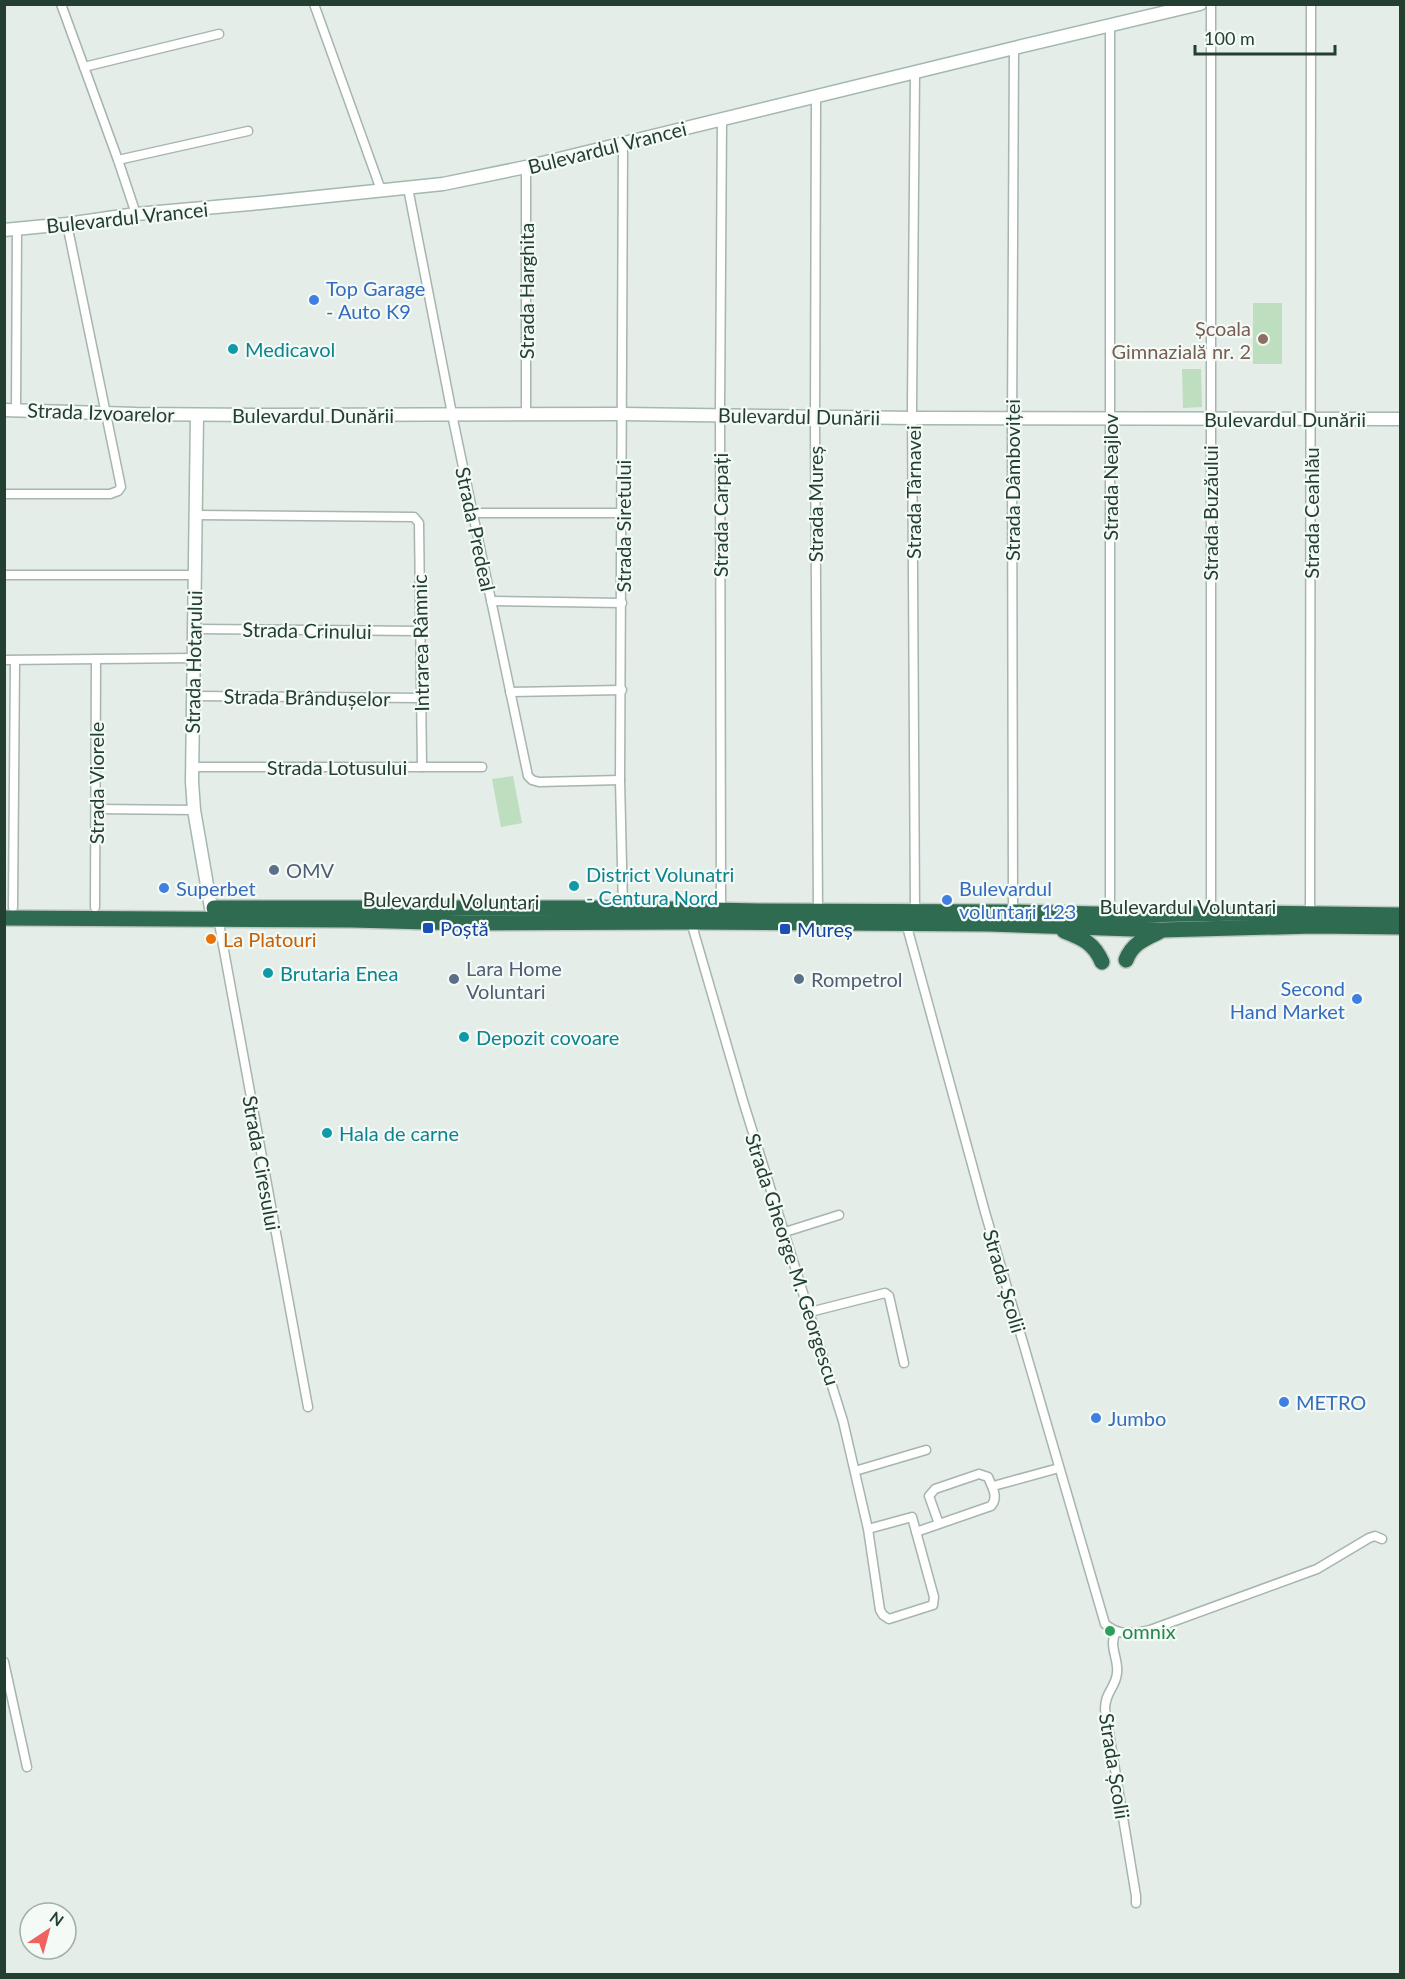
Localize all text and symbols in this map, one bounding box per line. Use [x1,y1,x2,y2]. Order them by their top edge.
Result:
scale bar [1195,18,1334,56]
text: 100 m [1204,27,1255,49]
street label: Bulevardul Vrancei [525,116,689,178]
street label: Bulevardul Vrancei [45,197,209,237]
street label: Strada Harghita [514,223,538,359]
place label: Top Garage - Auto K9 [326,276,425,323]
marker: Top Garage - Auto K9 [307,293,321,307]
place label: Școala Gimnazială nr. 2 [1111,316,1251,363]
marker: Școala Gimnazială nr. 2 [1256,332,1270,346]
place label: Medicavol [245,337,335,361]
marker: Medicavol [226,342,240,356]
street label: Strada Izvoarelor [27,397,176,427]
street label: Strada Dâmboviței [1000,399,1024,561]
street label: Bulevardul Dunării [232,403,394,427]
street label: Bulevardul Dunării [718,403,880,429]
street label: Bulevardul Dunării [1204,407,1366,431]
street label: Strada Neajlov [1098,413,1122,541]
street label: Strada Târnavei [901,425,925,559]
street label: Strada Buzăului [1198,445,1222,581]
street label: Strada Mureș [803,446,827,562]
street label: Strada Ceahlău [1299,447,1323,579]
street label: Strada Carpați [708,453,732,577]
street label: Strada Siretului [611,460,635,592]
street label: Strada Predeal [451,465,501,593]
street label: Intrarea Râmnic [407,574,433,712]
street label: Strada Hotarului [180,590,206,734]
street label: Strada Crinului [242,617,372,643]
street label: Strada Brândușelor [223,684,391,710]
street label: Strada Viorele [84,722,108,844]
street label: Strada Lotusului [267,755,407,779]
place label: OMV [286,858,335,882]
place label: District Volunatri - Centura Nord [586,862,734,909]
marker: OMV [267,863,281,877]
place label: Superbet [176,876,256,900]
place label: Bulevardul voluntari 123 [959,876,1076,923]
marker: District Volunatri - Centura Nord [567,879,581,893]
marker: Superbet [157,881,171,895]
street label: Bulevardul Voluntari [362,886,540,914]
marker: Bulevardul voluntari 123 [940,893,954,907]
street label: Bulevardul Voluntari [1100,894,1276,918]
place label: Poștă [440,916,489,940]
place label: Mureș [797,917,853,941]
marker: Poștă [421,921,435,935]
marker: Mureș [778,922,792,936]
place label: La Platouri [223,927,317,951]
marker: La Platouri [204,932,218,946]
place label: Lara Home Voluntari [466,956,562,1003]
place label: Brutaria Enea [280,961,398,985]
marker: Brutaria Enea [261,966,275,980]
place label: Rompetrol [811,967,902,991]
marker: Lara Home Voluntari [447,972,461,986]
marker: Rompetrol [792,972,806,986]
place label: Second Hand Market [1230,976,1345,1023]
marker: Second Hand Market [1350,992,1364,1006]
place label: Depozit covoare [476,1025,619,1049]
marker: Depozit covoare [457,1030,471,1044]
street label: Strada Ciresului [238,1093,286,1233]
place label: Hala de carne [339,1121,459,1145]
marker: Hala de carne [320,1126,334,1140]
street label: Strada Gheorge M. Georgescu [741,1130,845,1388]
street label: Strada Școlii [979,1226,1031,1336]
place label: METRO [1296,1390,1366,1414]
marker: METRO [1277,1395,1291,1409]
place label: Jumbo [1108,1406,1166,1430]
marker: Jumbo [1089,1411,1103,1425]
place label: omnix [1122,1619,1176,1643]
marker: omnix [1103,1624,1117,1638]
street label: Strada Școlii [1095,1711,1135,1821]
north arrow [18,1901,78,1961]
text: N [47,1907,68,1930]

